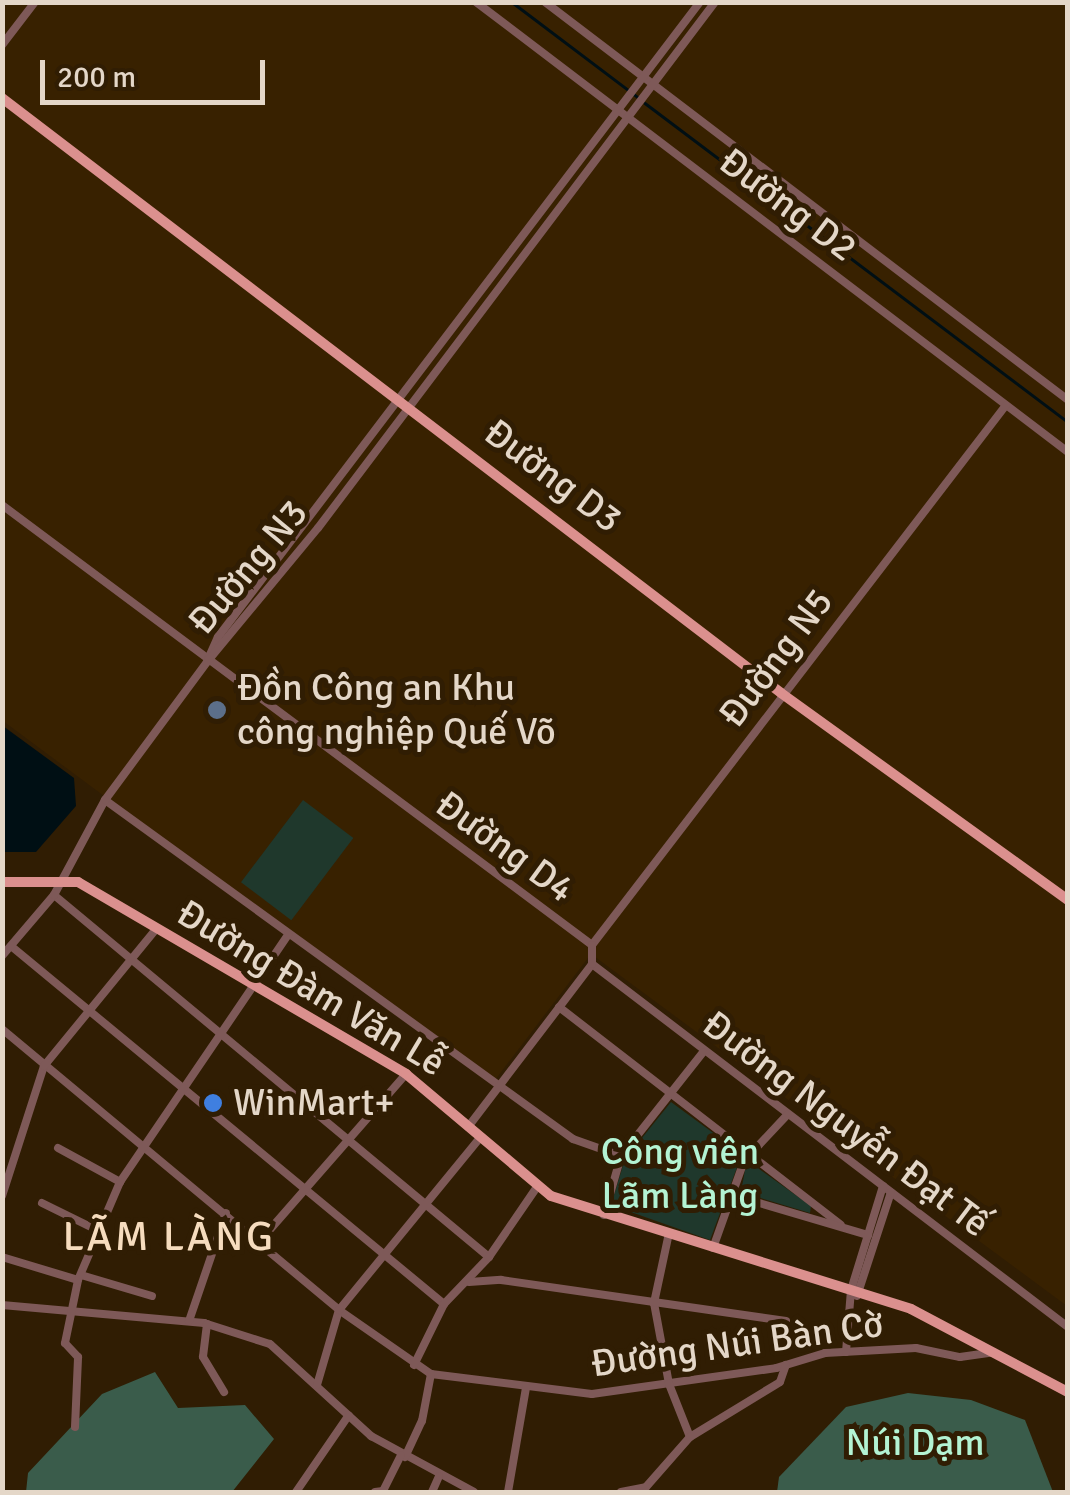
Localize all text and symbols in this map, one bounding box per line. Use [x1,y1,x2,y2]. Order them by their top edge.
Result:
scale bar [45,40,270,102]
text: 200 m [57,59,136,96]
street label: Đường D2 [710,139,866,271]
street label: Đường D3 [475,410,631,542]
street label: Đường N3 [179,491,317,643]
street label: Đường N5 [709,580,843,736]
place label: Đồn Công an Khu công nghiệp Quế Võ [237,665,556,754]
marker: Đồn Công an Khu công nghiệp Quế Võ [206,699,228,721]
street label: Đường D4 [427,781,583,913]
street label: Đường Đàm Văn Lễ [169,890,453,1086]
street label: Đường Nguyễn Đạt Tế [694,1001,998,1247]
place label: WinMart+ [233,1080,395,1126]
marker: WinMart+ [202,1092,224,1114]
park label: Công viên Lãm Làng [601,1129,759,1218]
district label: LÃM LÀNG [62,1212,276,1262]
street label: Đường Núi Bàn Cờ [588,1301,886,1387]
park label: Núi Dạm [846,1420,984,1466]

